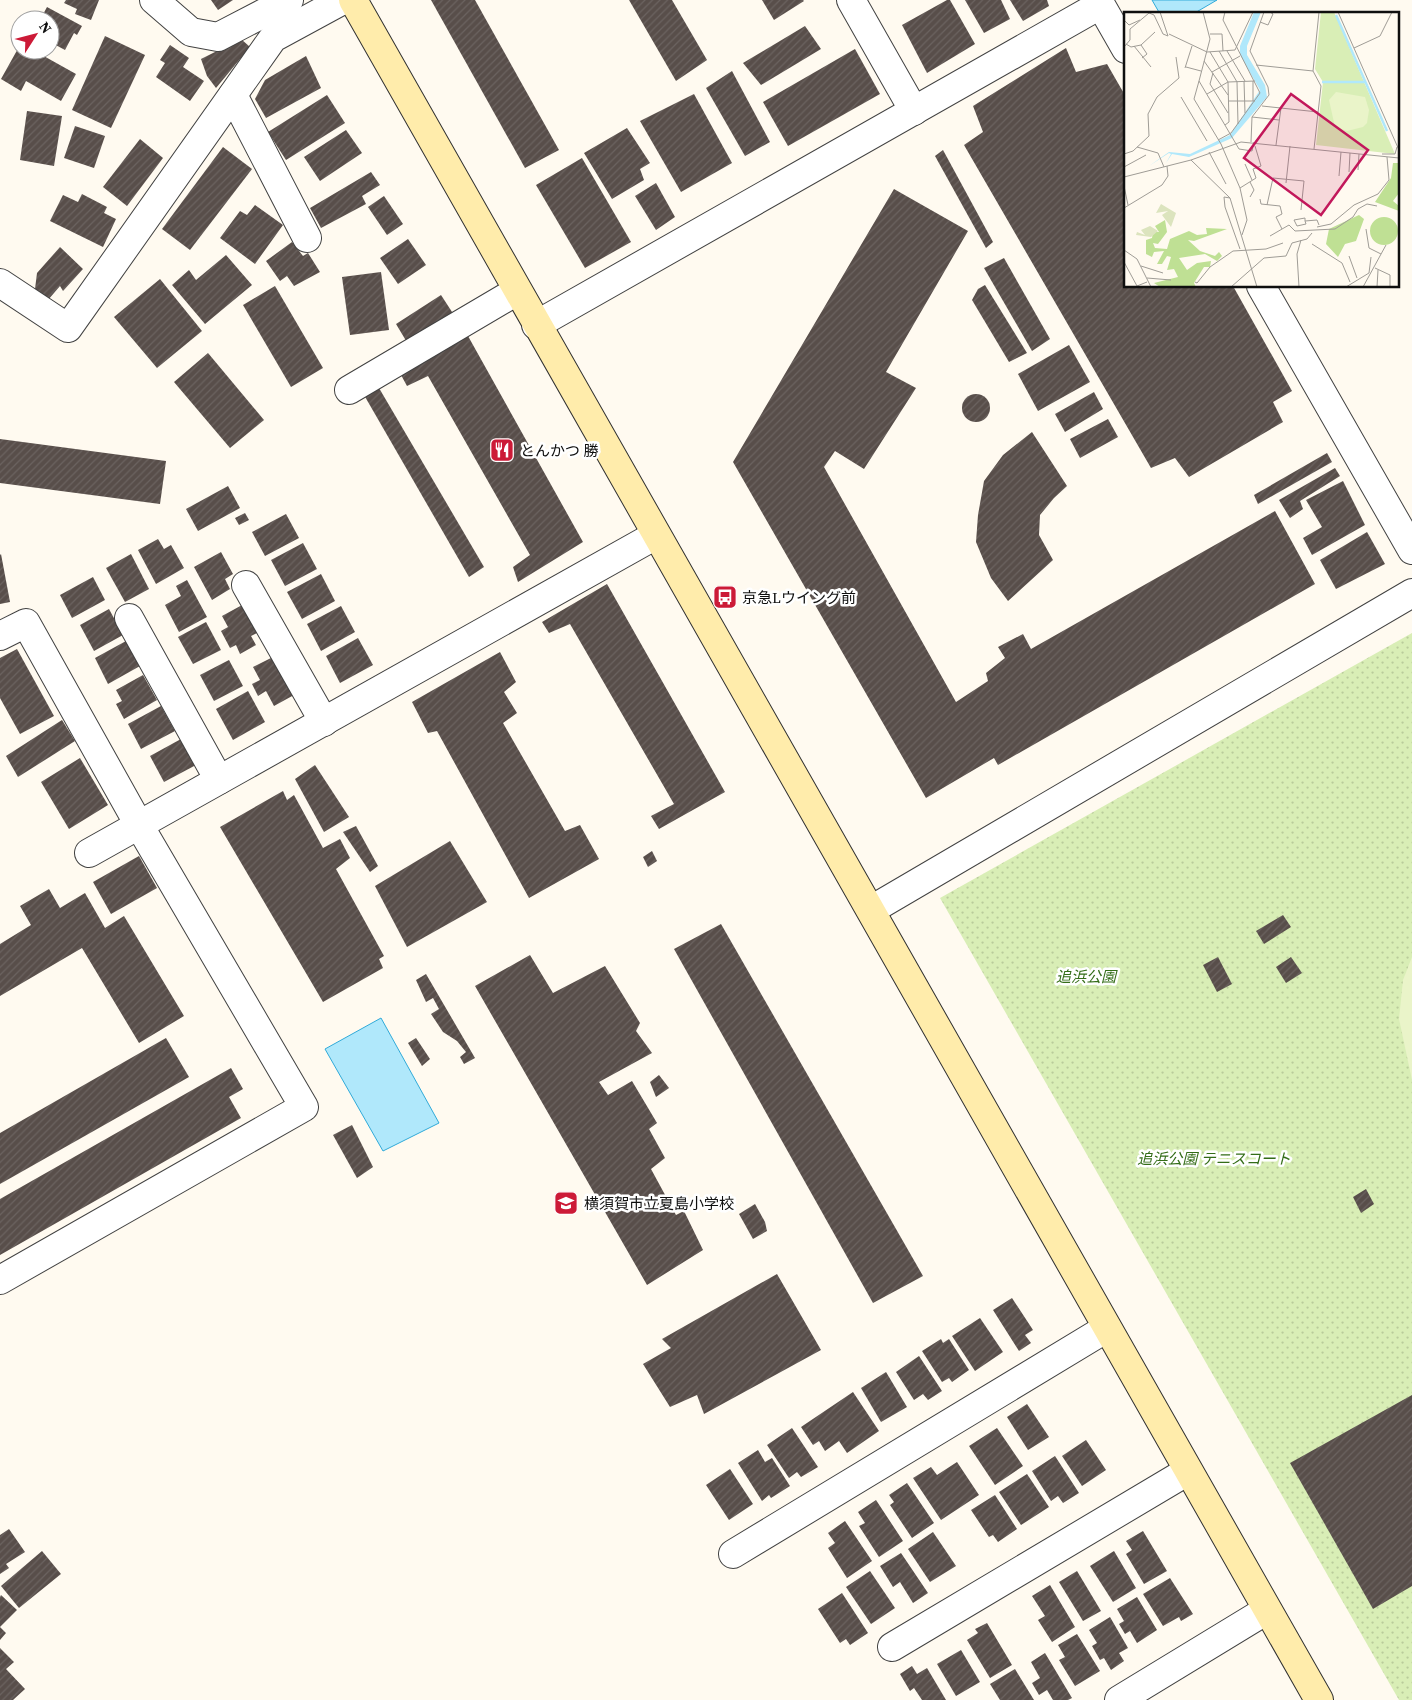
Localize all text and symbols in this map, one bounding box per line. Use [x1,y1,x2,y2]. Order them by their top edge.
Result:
north arrow [10,10,60,60]
inset map [1124,12,1400,288]
text: N [34,17,57,37]
restaurant icon: とんかつ 勝 [489,437,515,463]
place label: とんかつ 勝 [520,440,599,461]
bus stop icon: 京急Lウイング前 [712,584,738,610]
place label: 京急Lウイング前 [742,587,856,608]
park label: 追浜公園 [1056,966,1118,987]
park label: 追浜公園 テニスコート [1137,1148,1291,1169]
school or university icon: 横須賀市立夏島小学校 [553,1190,579,1216]
place label: 横須賀市立夏島小学校 [584,1193,734,1214]

